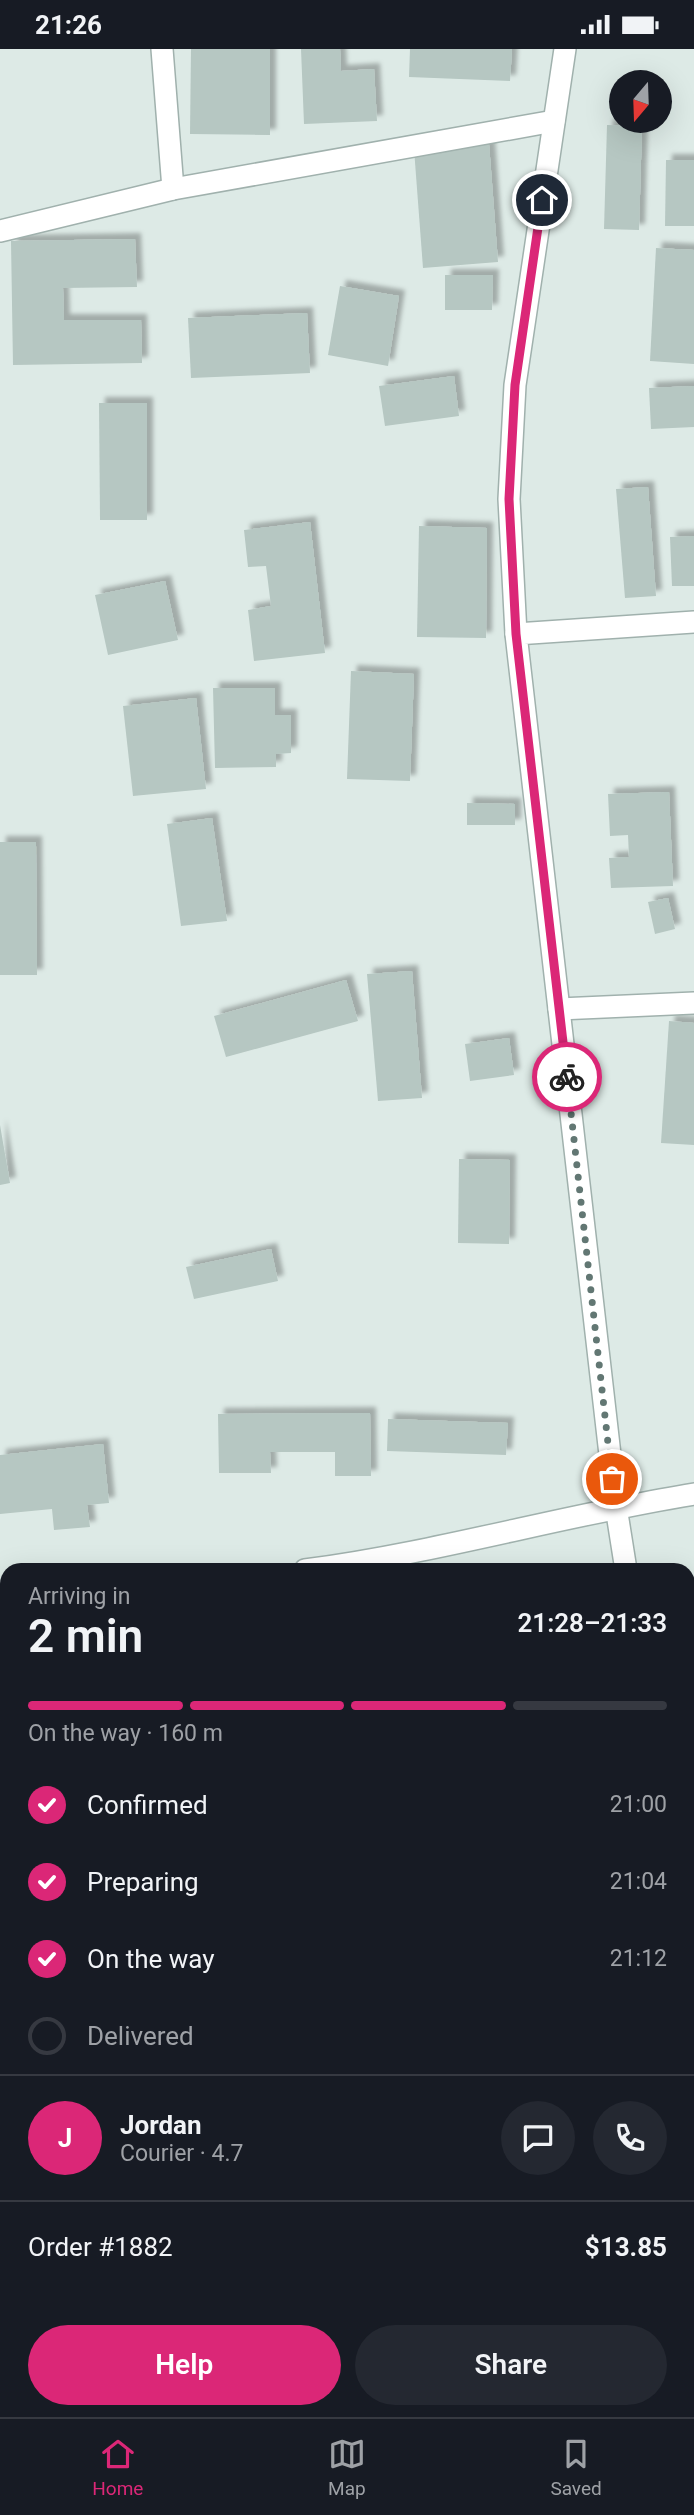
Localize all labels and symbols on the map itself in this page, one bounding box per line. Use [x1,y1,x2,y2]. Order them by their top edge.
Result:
north arrow [609,70,672,133]
pin [512,170,572,230]
courier [532,1042,602,1112]
pin [582,1449,642,1509]

